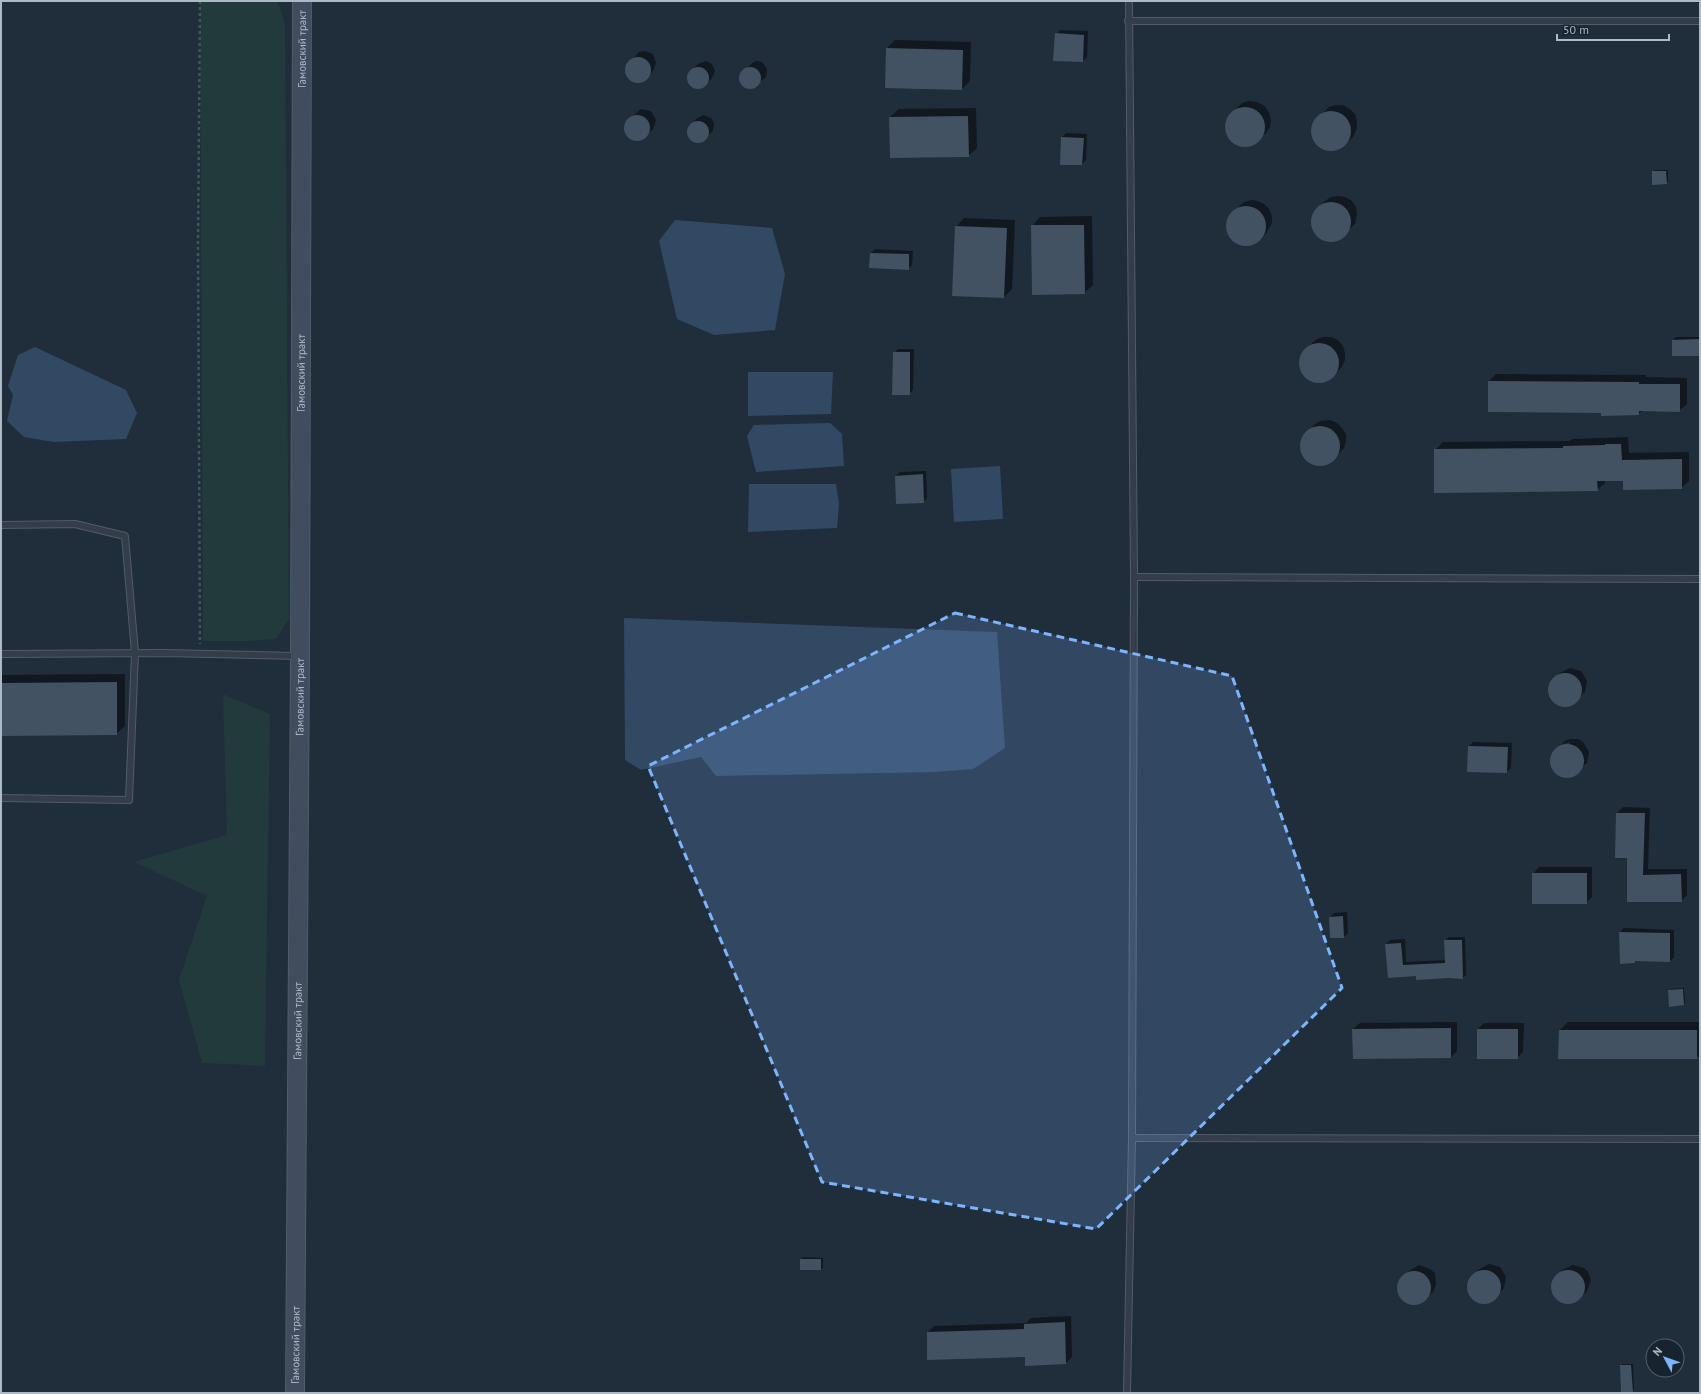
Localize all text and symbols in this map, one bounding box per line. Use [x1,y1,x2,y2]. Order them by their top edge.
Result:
street label: Гамовский тракт [295,9,309,88]
scale bar [1557,16,1669,42]
text: 50 m [1563,22,1589,37]
street label: Гамовский тракт [294,333,308,412]
street label: Гамовский тракт [292,657,307,736]
street label: Гамовский тракт [290,981,305,1060]
street label: Гамовский тракт [288,1305,303,1384]
north arrow [1645,1338,1685,1378]
text: N [1650,1344,1665,1359]

